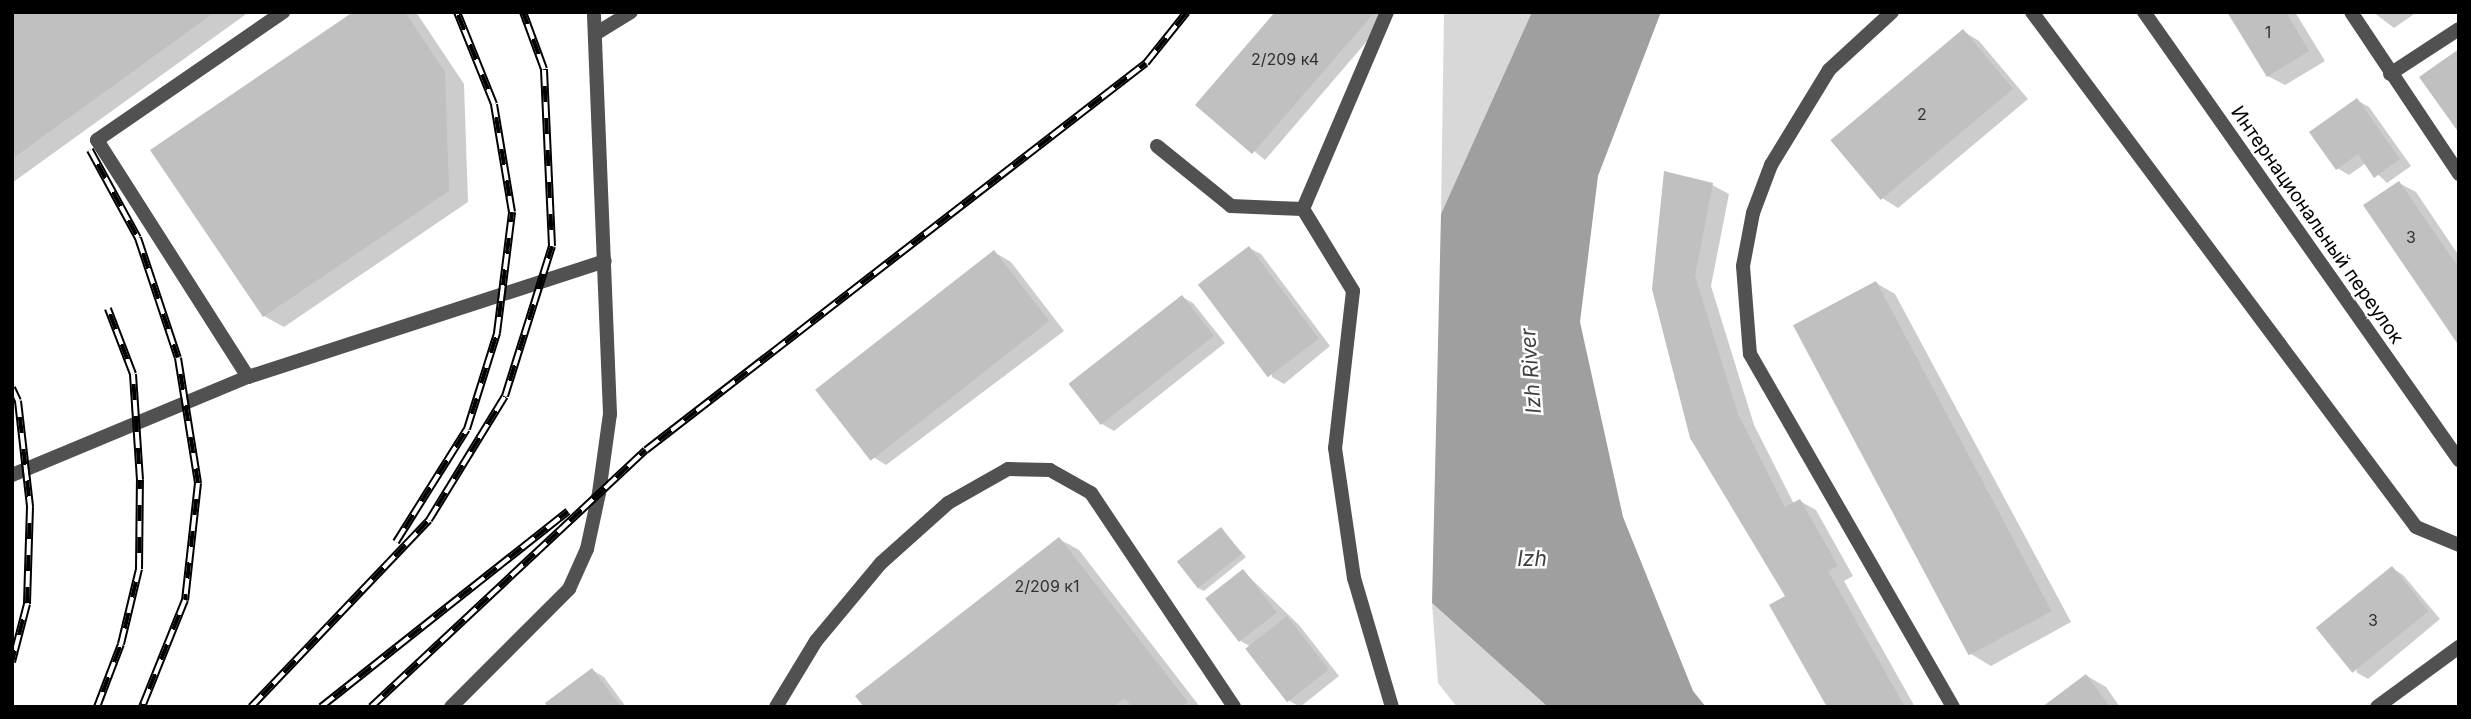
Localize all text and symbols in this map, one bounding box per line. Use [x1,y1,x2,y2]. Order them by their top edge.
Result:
house number: 1 [2265,22,2271,42]
house number: 2/209 к4 [1251,49,1319,69]
street label: Интернациональный переулок [2226,102,2408,348]
house number: 2 [1917,104,1927,124]
house number: 3 [2406,227,2416,247]
water label: Izh River [1515,327,1547,415]
water label: Izh [1517,546,1547,572]
house number: 2/209 к1 [1015,576,1079,596]
house number: 3 [2368,610,2378,630]

